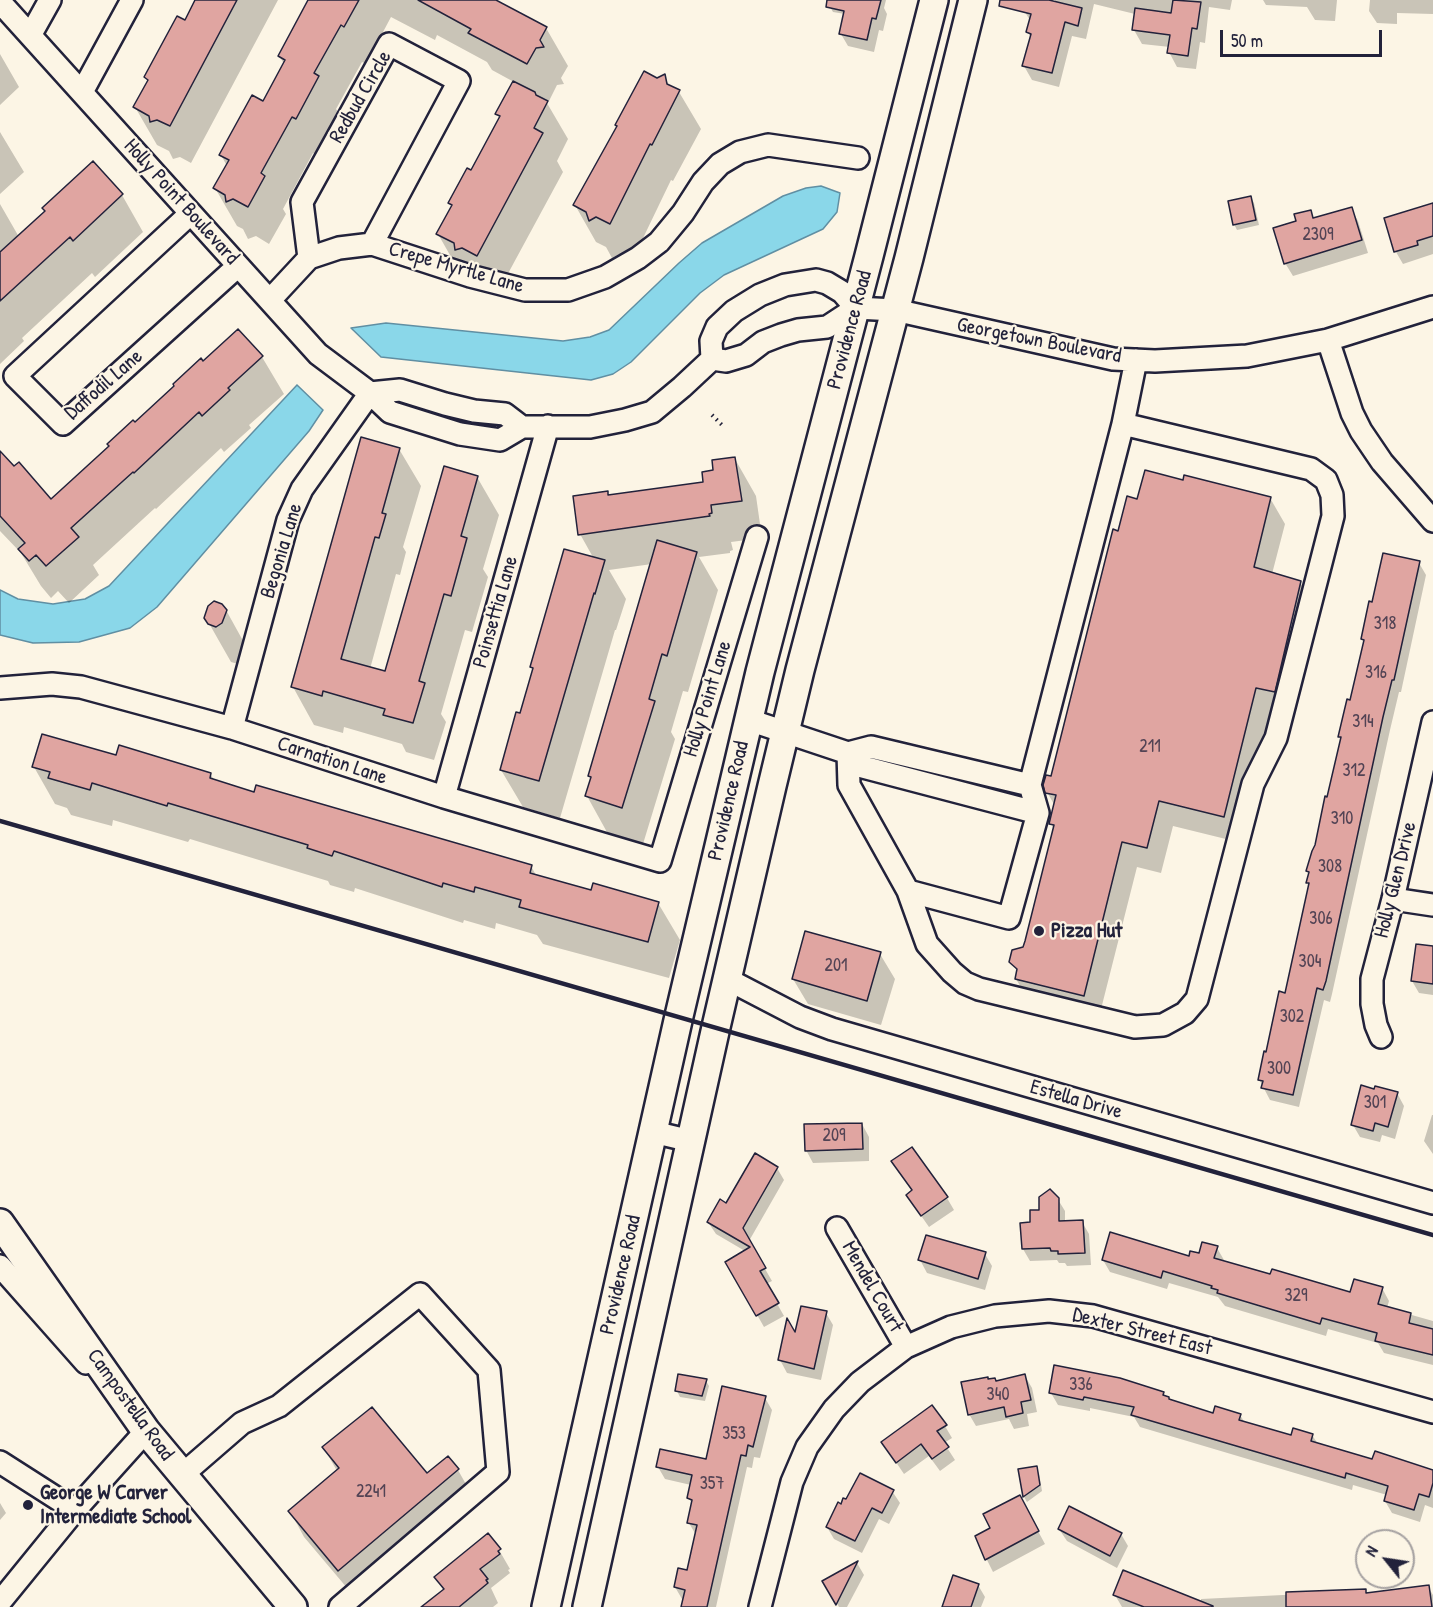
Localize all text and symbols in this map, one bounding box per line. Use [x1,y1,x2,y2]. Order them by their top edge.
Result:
scale bar [1223,18,1385,56]
text: 50 m [1231,28,1263,53]
street label: Redbud Circle [324,46,398,148]
street label: Holly Point Boulevard [118,134,244,270]
house number: 2309 [1302,224,1334,246]
street label: Crepe Myrtle Lane [385,237,527,299]
street label: Providence Road [822,268,878,392]
street label: Georgetown Boulevard [955,313,1123,369]
street label: Daffodil Lane [60,344,148,426]
street label: Begonia Lane [256,500,308,602]
street label: Poinsettia Lane [468,553,524,671]
house number: 318 [1374,613,1396,635]
street label: Holly Point Lane [678,638,738,760]
house number: 316 [1365,662,1387,684]
house number: 314 [1352,711,1374,733]
street label: Carnation Lane [274,731,390,791]
house number: 211 [1139,736,1161,758]
street label: Providence Road [703,739,755,863]
house number: 312 [1342,760,1366,782]
house number: 310 [1331,808,1353,830]
street label: Holly Glen Drive [1369,819,1423,941]
house number: 308 [1318,856,1342,878]
house number: 306 [1309,908,1333,930]
place label: Pizza Hut [1051,918,1122,944]
marker: Pizza Hut [1032,924,1046,938]
house number: 304 [1299,951,1321,973]
house number: 201 [824,955,848,977]
house number: 302 [1280,1006,1304,1028]
house number: 300 [1267,1058,1291,1080]
street label: Estella Drive [1027,1075,1125,1125]
house number: 301 [1364,1092,1386,1114]
house number: 209 [822,1125,846,1147]
street label: Providence Road [595,1213,647,1337]
street label: Mendel Court [836,1237,908,1337]
house number: 329 [1284,1285,1308,1307]
street label: Dexter Street East [1070,1303,1214,1361]
street label: Campostella Road [81,1344,179,1466]
house number: 336 [1069,1374,1093,1396]
house number: 340 [987,1384,1009,1406]
house number: 353 [722,1423,746,1445]
house number: 357 [700,1473,724,1495]
place label: George W Carver Intermediate School [40,1480,191,1530]
house number: 2241 [356,1481,386,1503]
marker: George W Carver Intermediate School [21,1498,35,1512]
north arrow [1355,1529,1415,1589]
text: N [1359,1542,1383,1560]

